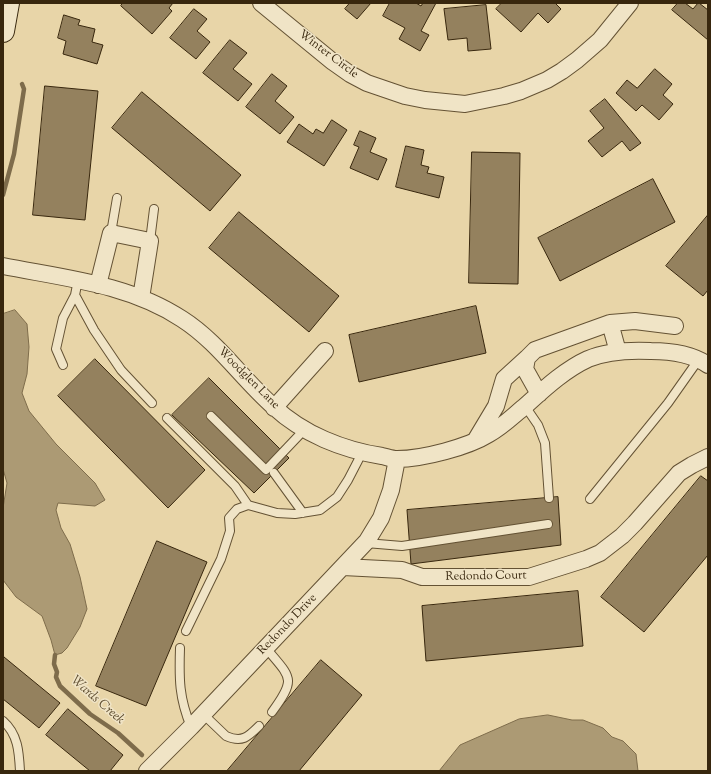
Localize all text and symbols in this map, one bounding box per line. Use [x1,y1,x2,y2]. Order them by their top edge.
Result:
street label: Winter Circle [295,28,361,82]
street label: Woodglen Lane [214,345,282,413]
street label: Redondo Court [445,569,527,585]
street label: Redondo Drive [255,592,321,658]
water label: Wards Creek [67,674,127,728]

